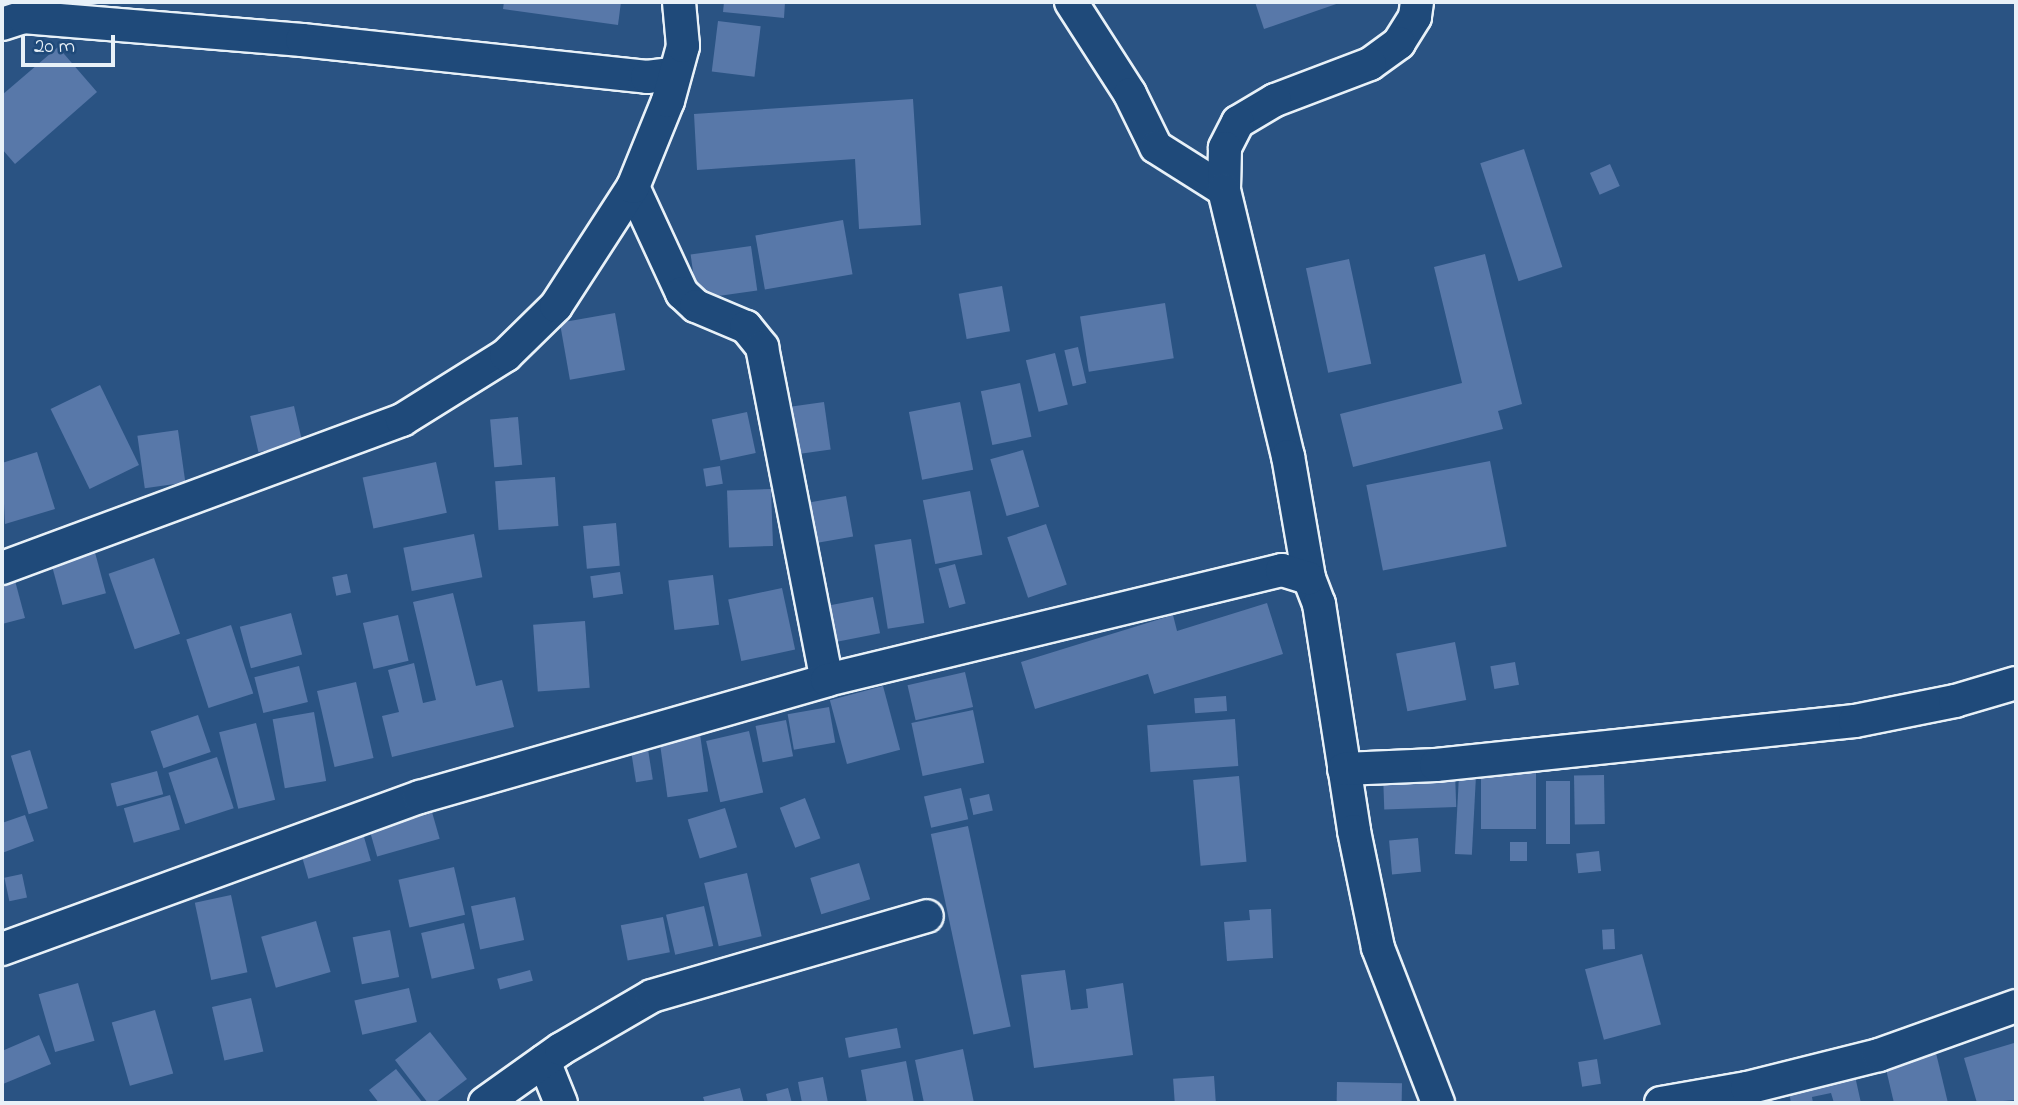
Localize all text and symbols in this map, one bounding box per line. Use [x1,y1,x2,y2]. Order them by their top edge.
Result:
scale bar [24,21,119,65]
text: 20 m [34,32,75,62]

